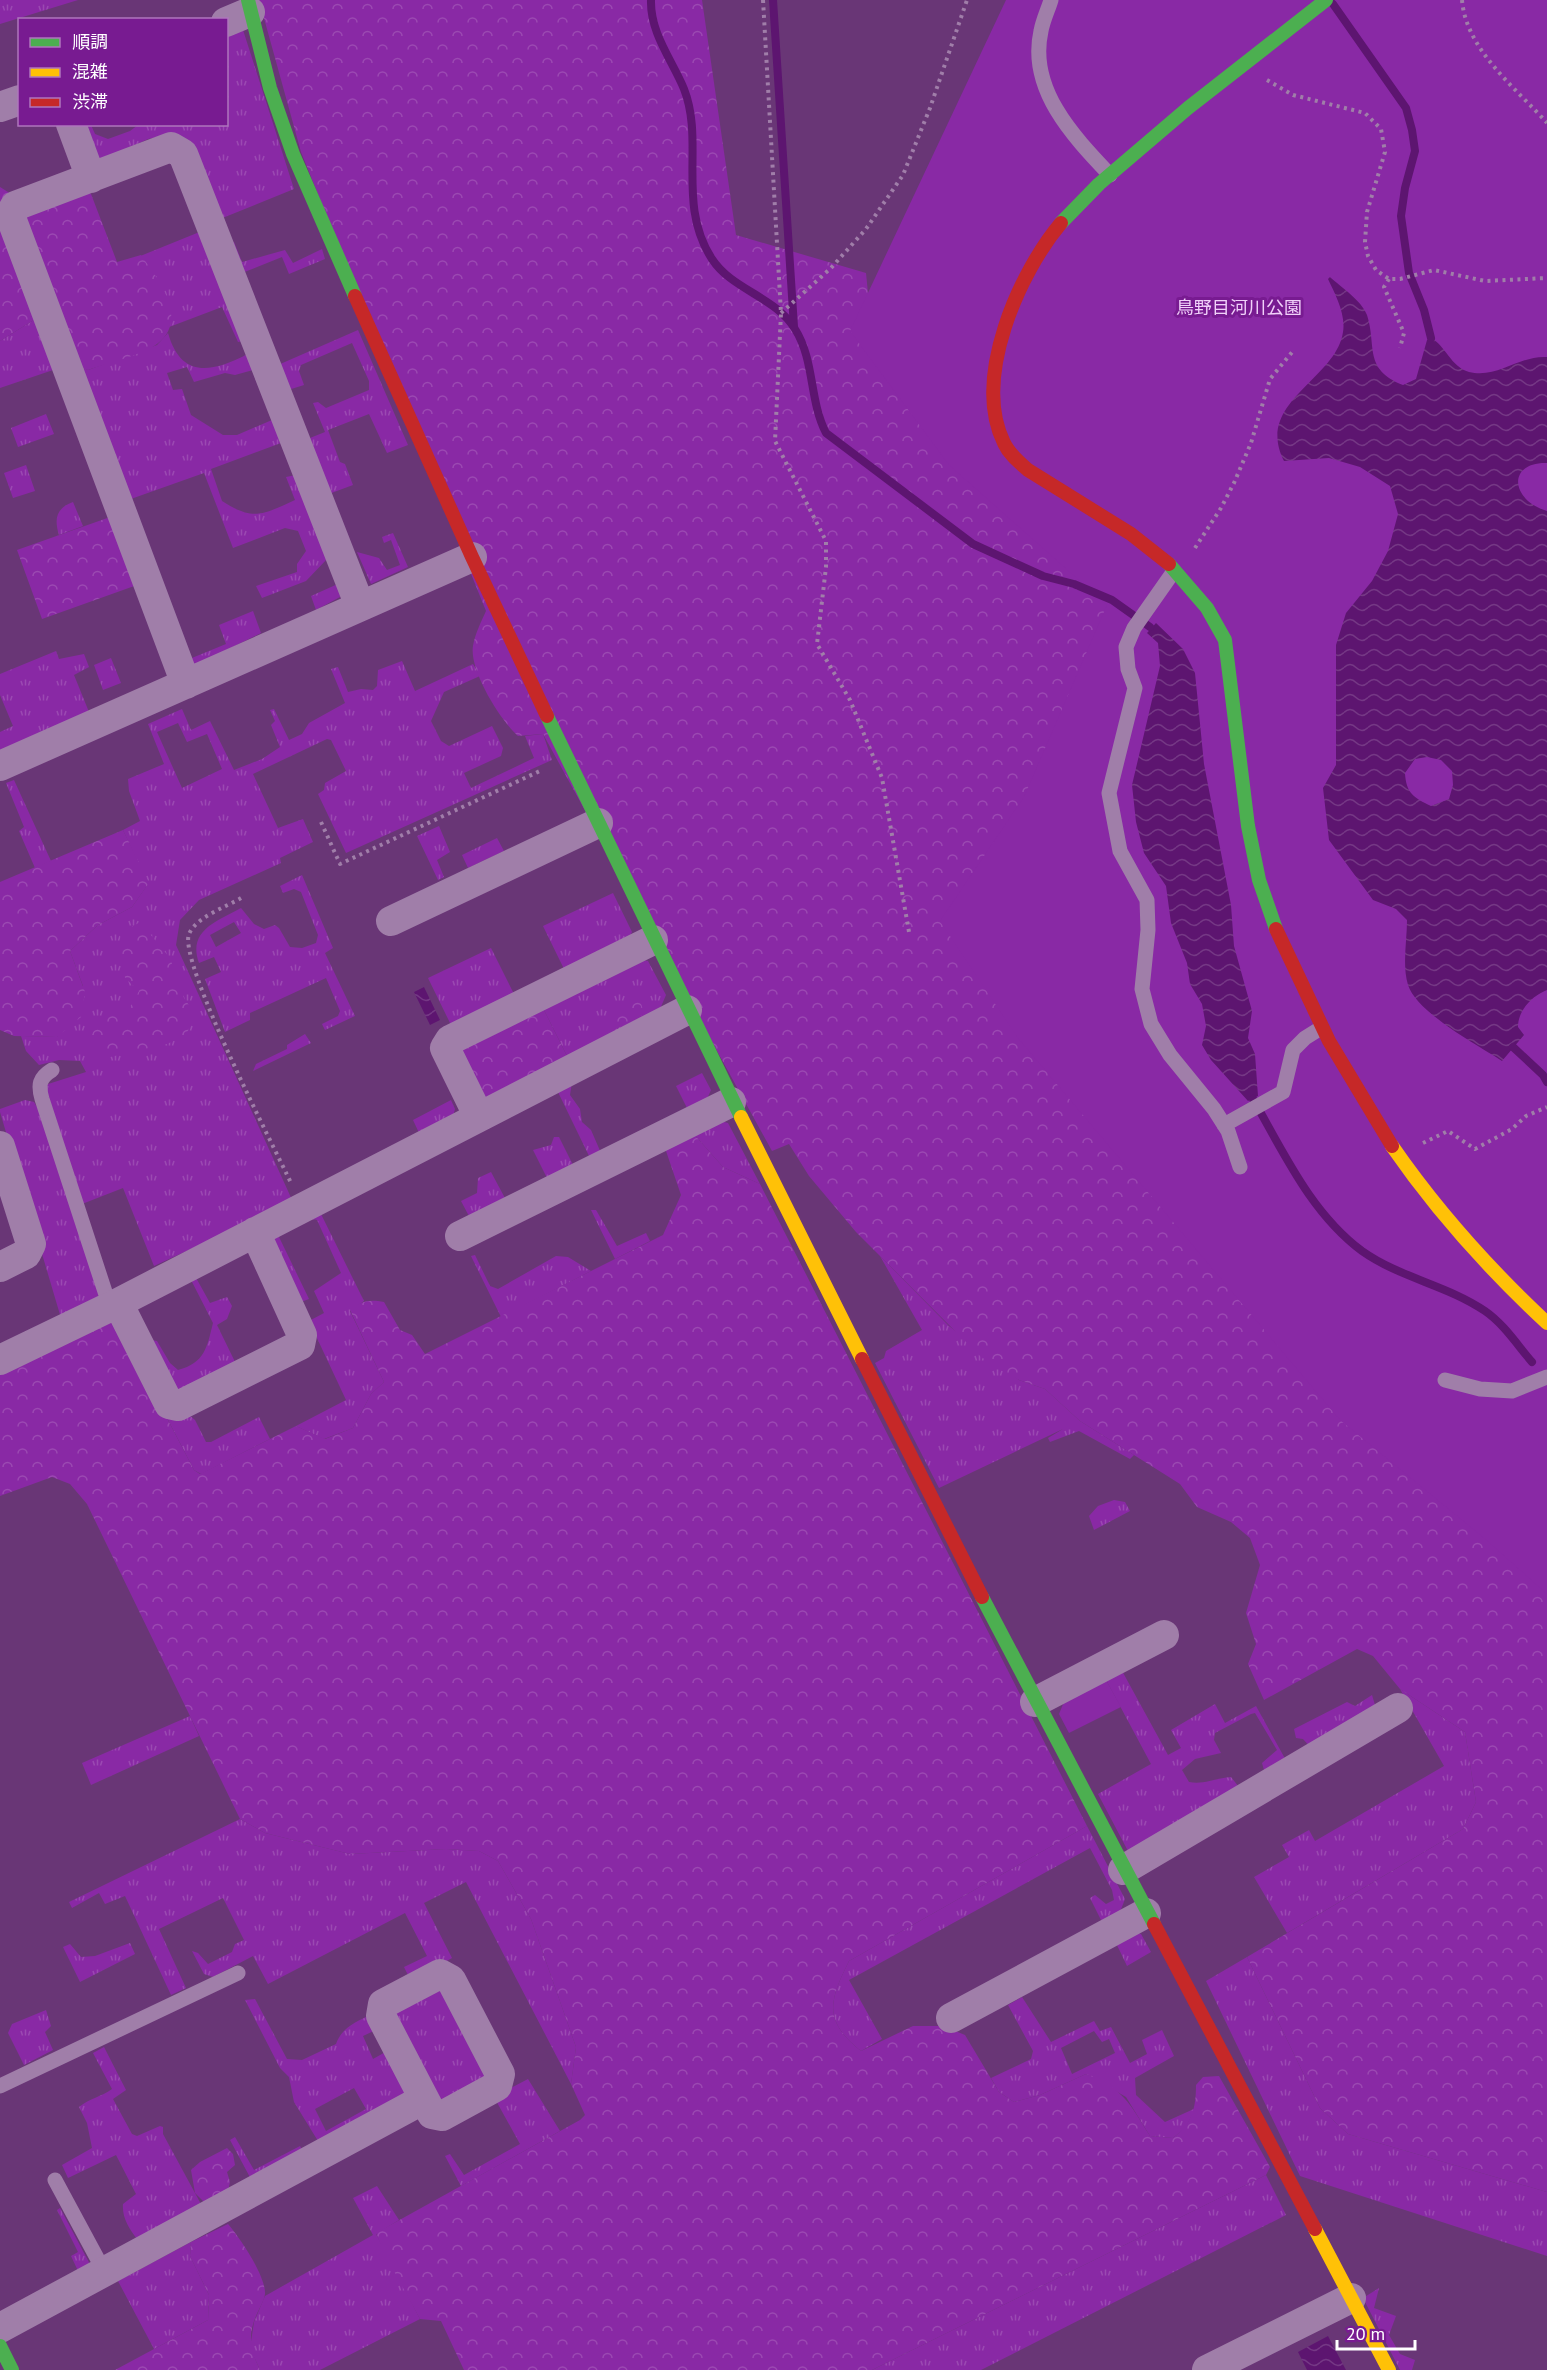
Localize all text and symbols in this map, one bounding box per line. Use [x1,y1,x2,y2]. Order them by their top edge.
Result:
legend [18,18,228,126]
text: 順調 [72,30,108,53]
text: 混雑 [72,60,108,83]
text: 渋滞 [72,90,108,113]
park label: 鳥野目河川公園 [1176,296,1302,319]
scale bar [1337,2313,1415,2351]
text: 20 m [1346,2322,1385,2345]

